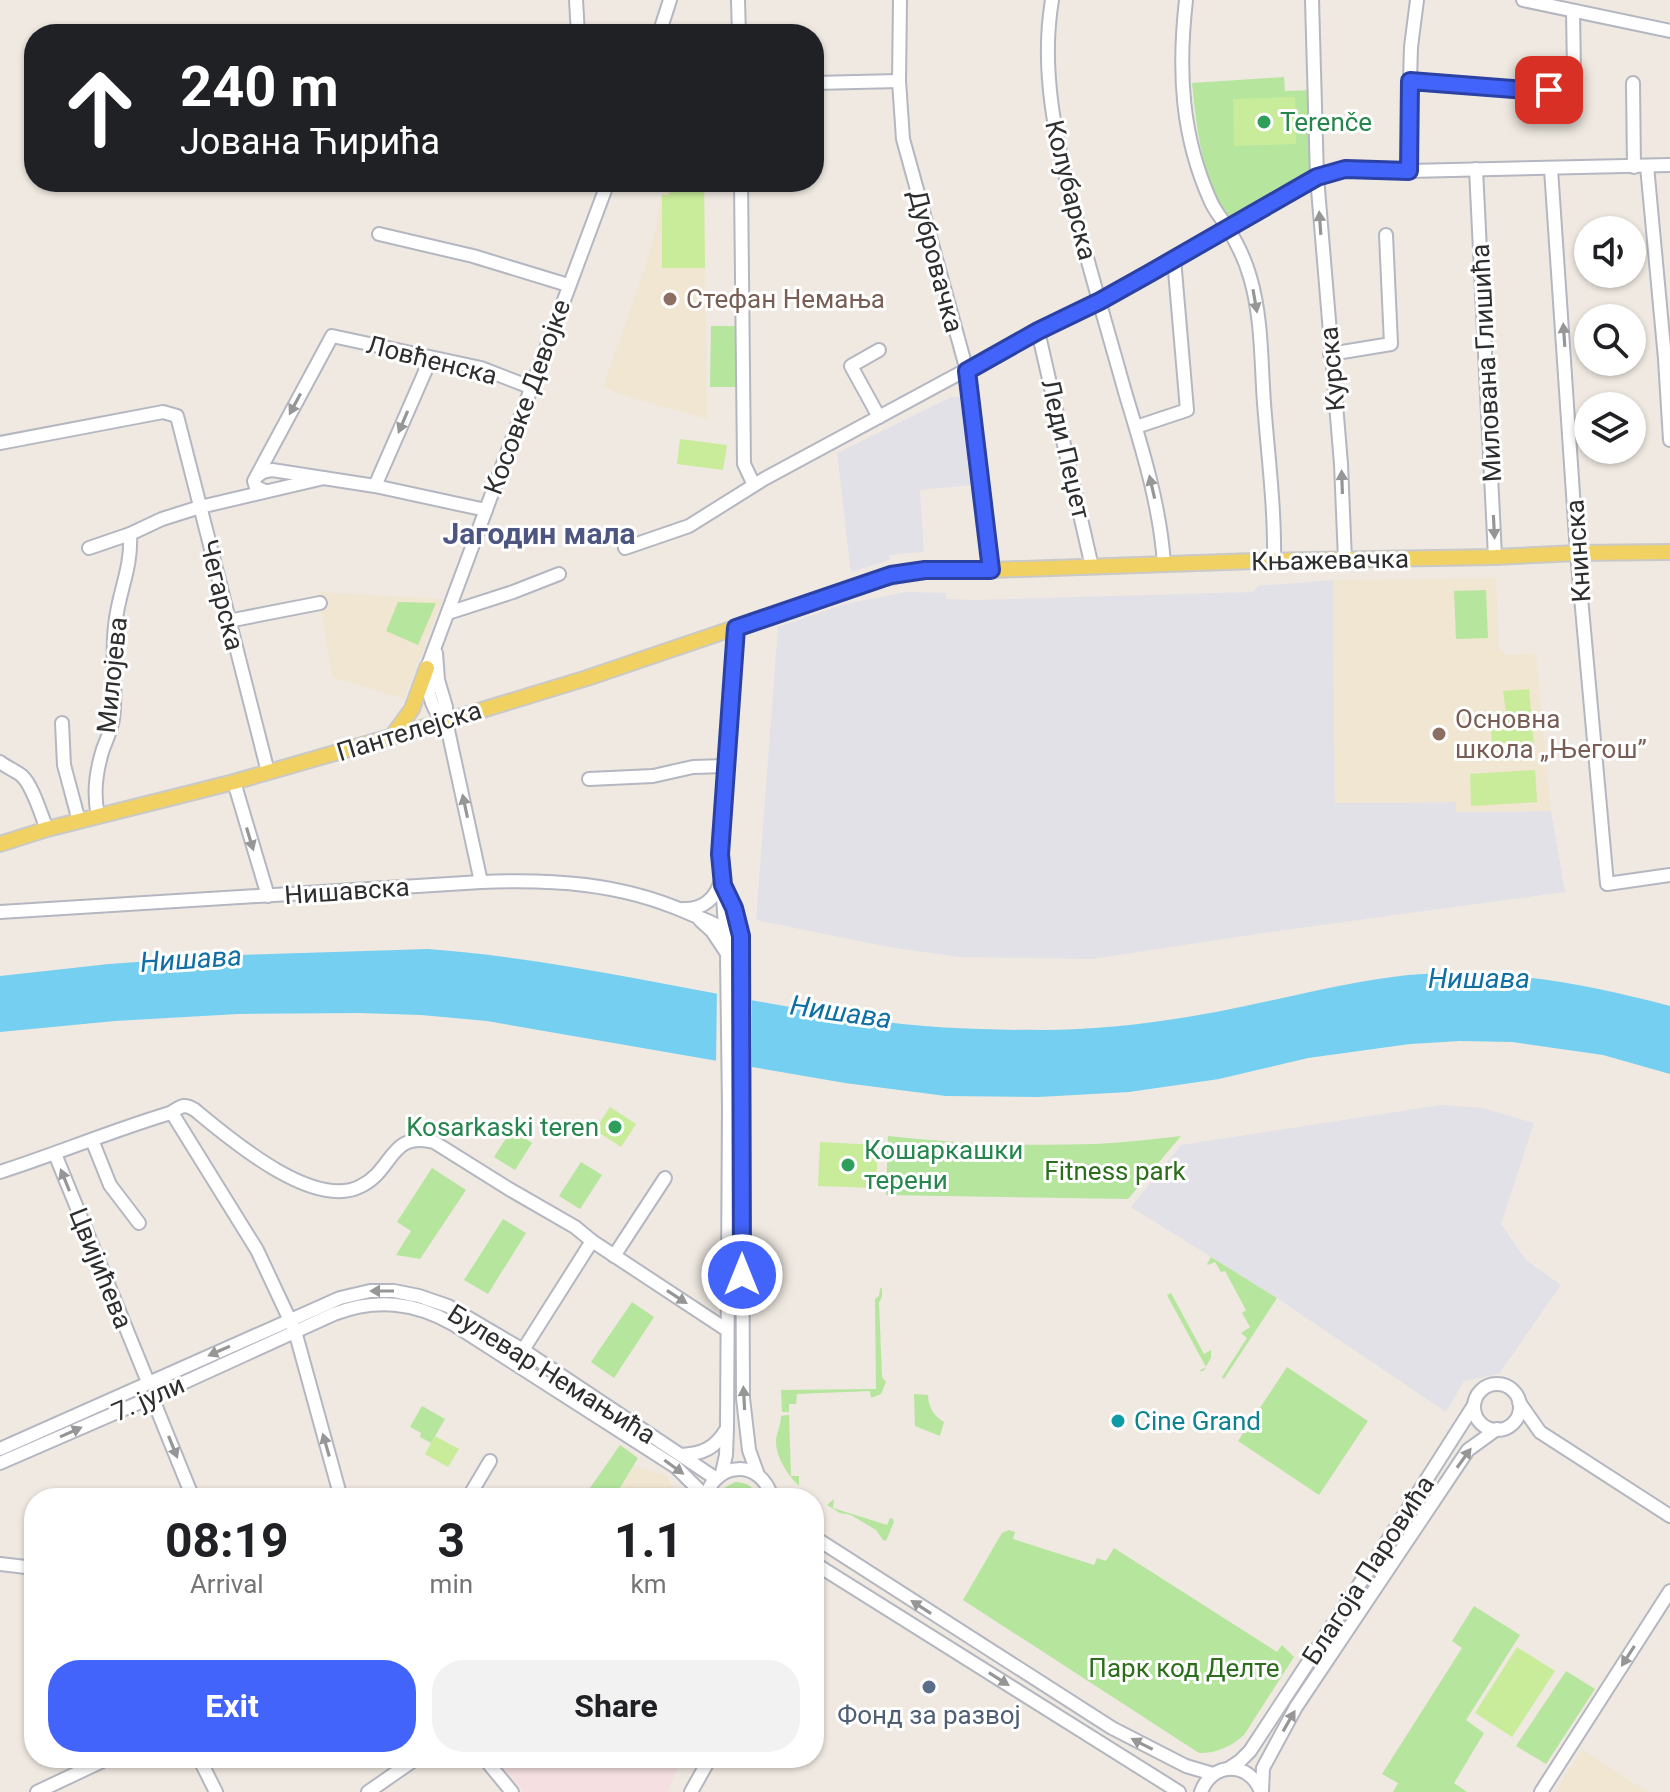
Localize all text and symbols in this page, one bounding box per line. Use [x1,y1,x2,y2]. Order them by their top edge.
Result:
text: 240 m [180,54,339,120]
icon: ahead [48,56,152,160]
pin [1515,56,1583,124]
icon: arrive [1527,68,1571,112]
place label: Terenče [1280,107,1372,137]
marker: Terenče [1255,113,1273,131]
street label: Колубарска [1039,117,1103,263]
text: Јована Ћирића [180,121,440,163]
street label: Дубровачка [903,186,969,336]
one-way arrow [1313,210,1326,235]
map controls [1574,216,1646,464]
button: sound [1574,216,1646,288]
street label: Милована Глишића [1465,243,1507,483]
place label: Стефан Немања [686,284,885,314]
one-way arrow [1249,289,1261,314]
marker: Стефан Немања [661,290,679,308]
street label: Косовке Девојке [478,295,576,499]
button: search [1574,304,1646,376]
one-way arrow [1557,322,1570,347]
street label: Курска [1313,325,1351,413]
street label: Ловћенска [364,329,500,391]
street label: Леди Пеџет [1035,376,1097,522]
button: layers [1574,392,1646,464]
one-way arrow [289,393,302,416]
one-way arrow [397,410,410,434]
one-way arrow [1335,469,1348,494]
one-way arrow [1145,474,1158,499]
street label: Книнска [1559,498,1597,604]
one-way arrow [1487,515,1500,540]
district label: Јагодин мала [442,516,636,551]
street label: Чегарска [194,537,250,653]
street label: Књажевачка [1251,544,1409,576]
street label: Милојева [91,615,133,735]
street label: Пантелејска [333,695,485,767]
place label: Основна школа „Његош” [1455,704,1647,764]
marker: Основна школа „Његош” [1430,725,1448,743]
one-way arrow [458,793,471,818]
one-way arrow [244,828,257,852]
street label: Нишавска [283,872,411,910]
water label: Нишава [139,939,243,979]
water label: Нишава [1428,962,1530,995]
water label: Нишава [788,989,894,1035]
place label: Kosarkaski teren [406,1112,599,1142]
marker: Kosarkaski teren [606,1118,624,1136]
place label: Кошаркашки терени [864,1135,1023,1195]
marker: Кошаркашки терени [839,1156,857,1174]
park label: Fitness park [1044,1156,1186,1186]
one-way arrow [59,1168,72,1192]
street label: Цвијићева [63,1203,139,1333]
position arrow [700,1233,784,1317]
one-way arrow [369,1285,394,1297]
one-way arrow [667,1290,688,1305]
street label: Булевар Немањића [443,1298,661,1450]
one-way arrow [207,1344,231,1358]
street label: 7. јули [107,1369,189,1427]
one-way arrow [737,1385,750,1410]
place label: Cine Grand [1134,1406,1261,1436]
marker: Cine Grand [1109,1412,1127,1430]
one-way arrow [60,1425,83,1438]
one-way arrow [320,1432,332,1457]
one-way arrow [166,1435,179,1459]
one-way arrow [1456,1447,1472,1469]
one-way arrow [664,1459,685,1474]
street label: Благоја Паровића [1296,1470,1440,1670]
text: 08:19 [165,1512,289,1569]
text: 3 [438,1512,465,1569]
text: 1.1 [614,1512,683,1569]
text: Arrival [190,1569,264,1599]
text: min [430,1569,473,1599]
text: km [631,1569,667,1599]
one-way arrow [910,1600,932,1615]
one-way arrow [1621,1645,1635,1667]
park label: Парк код Делте [1088,1653,1280,1683]
button: Exit [48,1660,416,1752]
button: Share [432,1660,800,1752]
one-way arrow [988,1671,1010,1685]
marker: Фонд за развој [920,1678,938,1696]
place label: Фонд за развој [837,1700,1021,1730]
one-way arrow [1282,1710,1296,1732]
one-way arrow [1130,1737,1153,1750]

